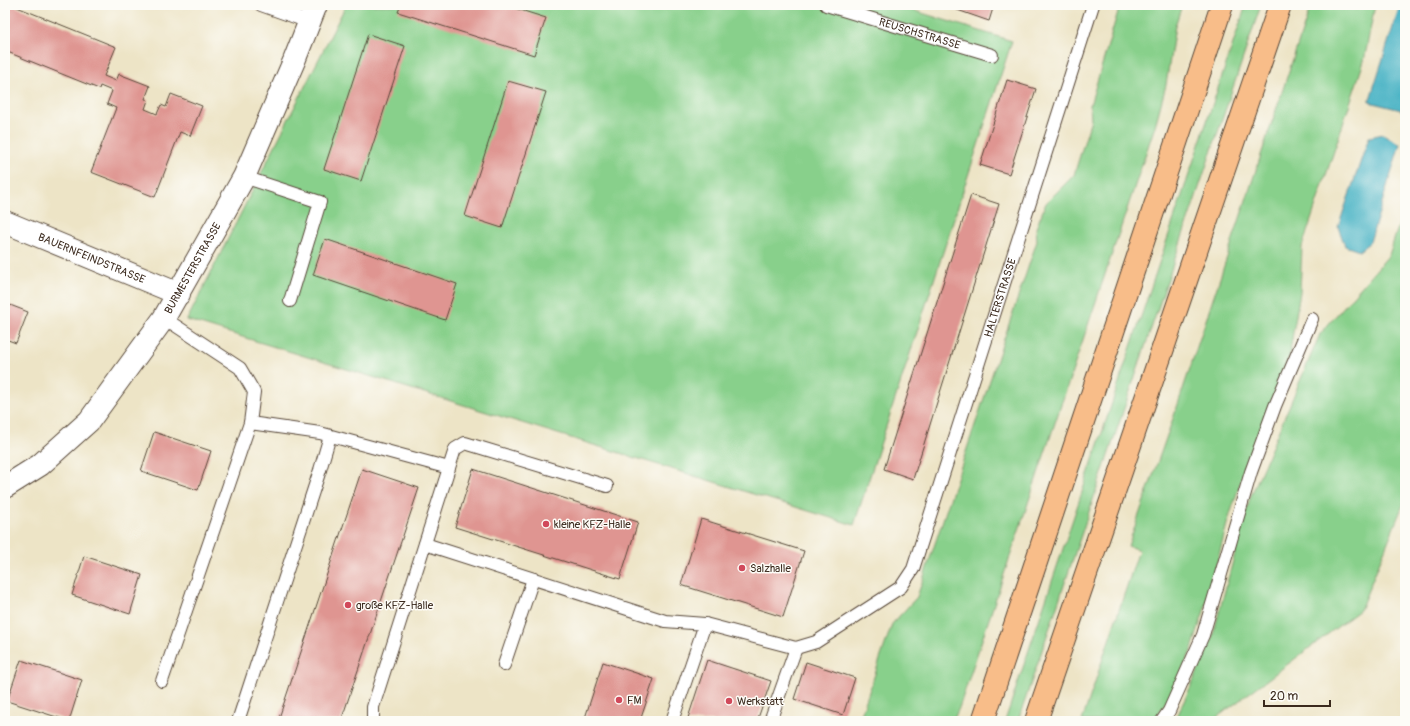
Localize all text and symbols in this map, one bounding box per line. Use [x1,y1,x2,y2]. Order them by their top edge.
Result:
street label: REUSCHSTRASSE [877,15,962,52]
street label: BURMESTERSTRASSE [162,220,224,316]
street label: BAUERNFEINDSTRASSE [36,230,147,286]
street label: HALTERSTRASSE [981,256,1019,339]
place label: kleine KFZ-Halle [554,518,631,531]
marker: kleine KFZ-Halle [541,519,551,529]
place label: Salzhalle [750,562,791,575]
marker: Salzhalle [737,563,747,573]
place label: große KFZ-Halle [356,599,434,612]
marker: große KFZ-Halle [343,600,353,610]
scale bar [1264,682,1330,708]
text: 20 m [1270,689,1299,704]
place label: FM [627,694,642,707]
marker: FM [614,695,624,705]
place label: Werkstatt [737,695,784,708]
marker: Werkstatt [724,696,734,706]

